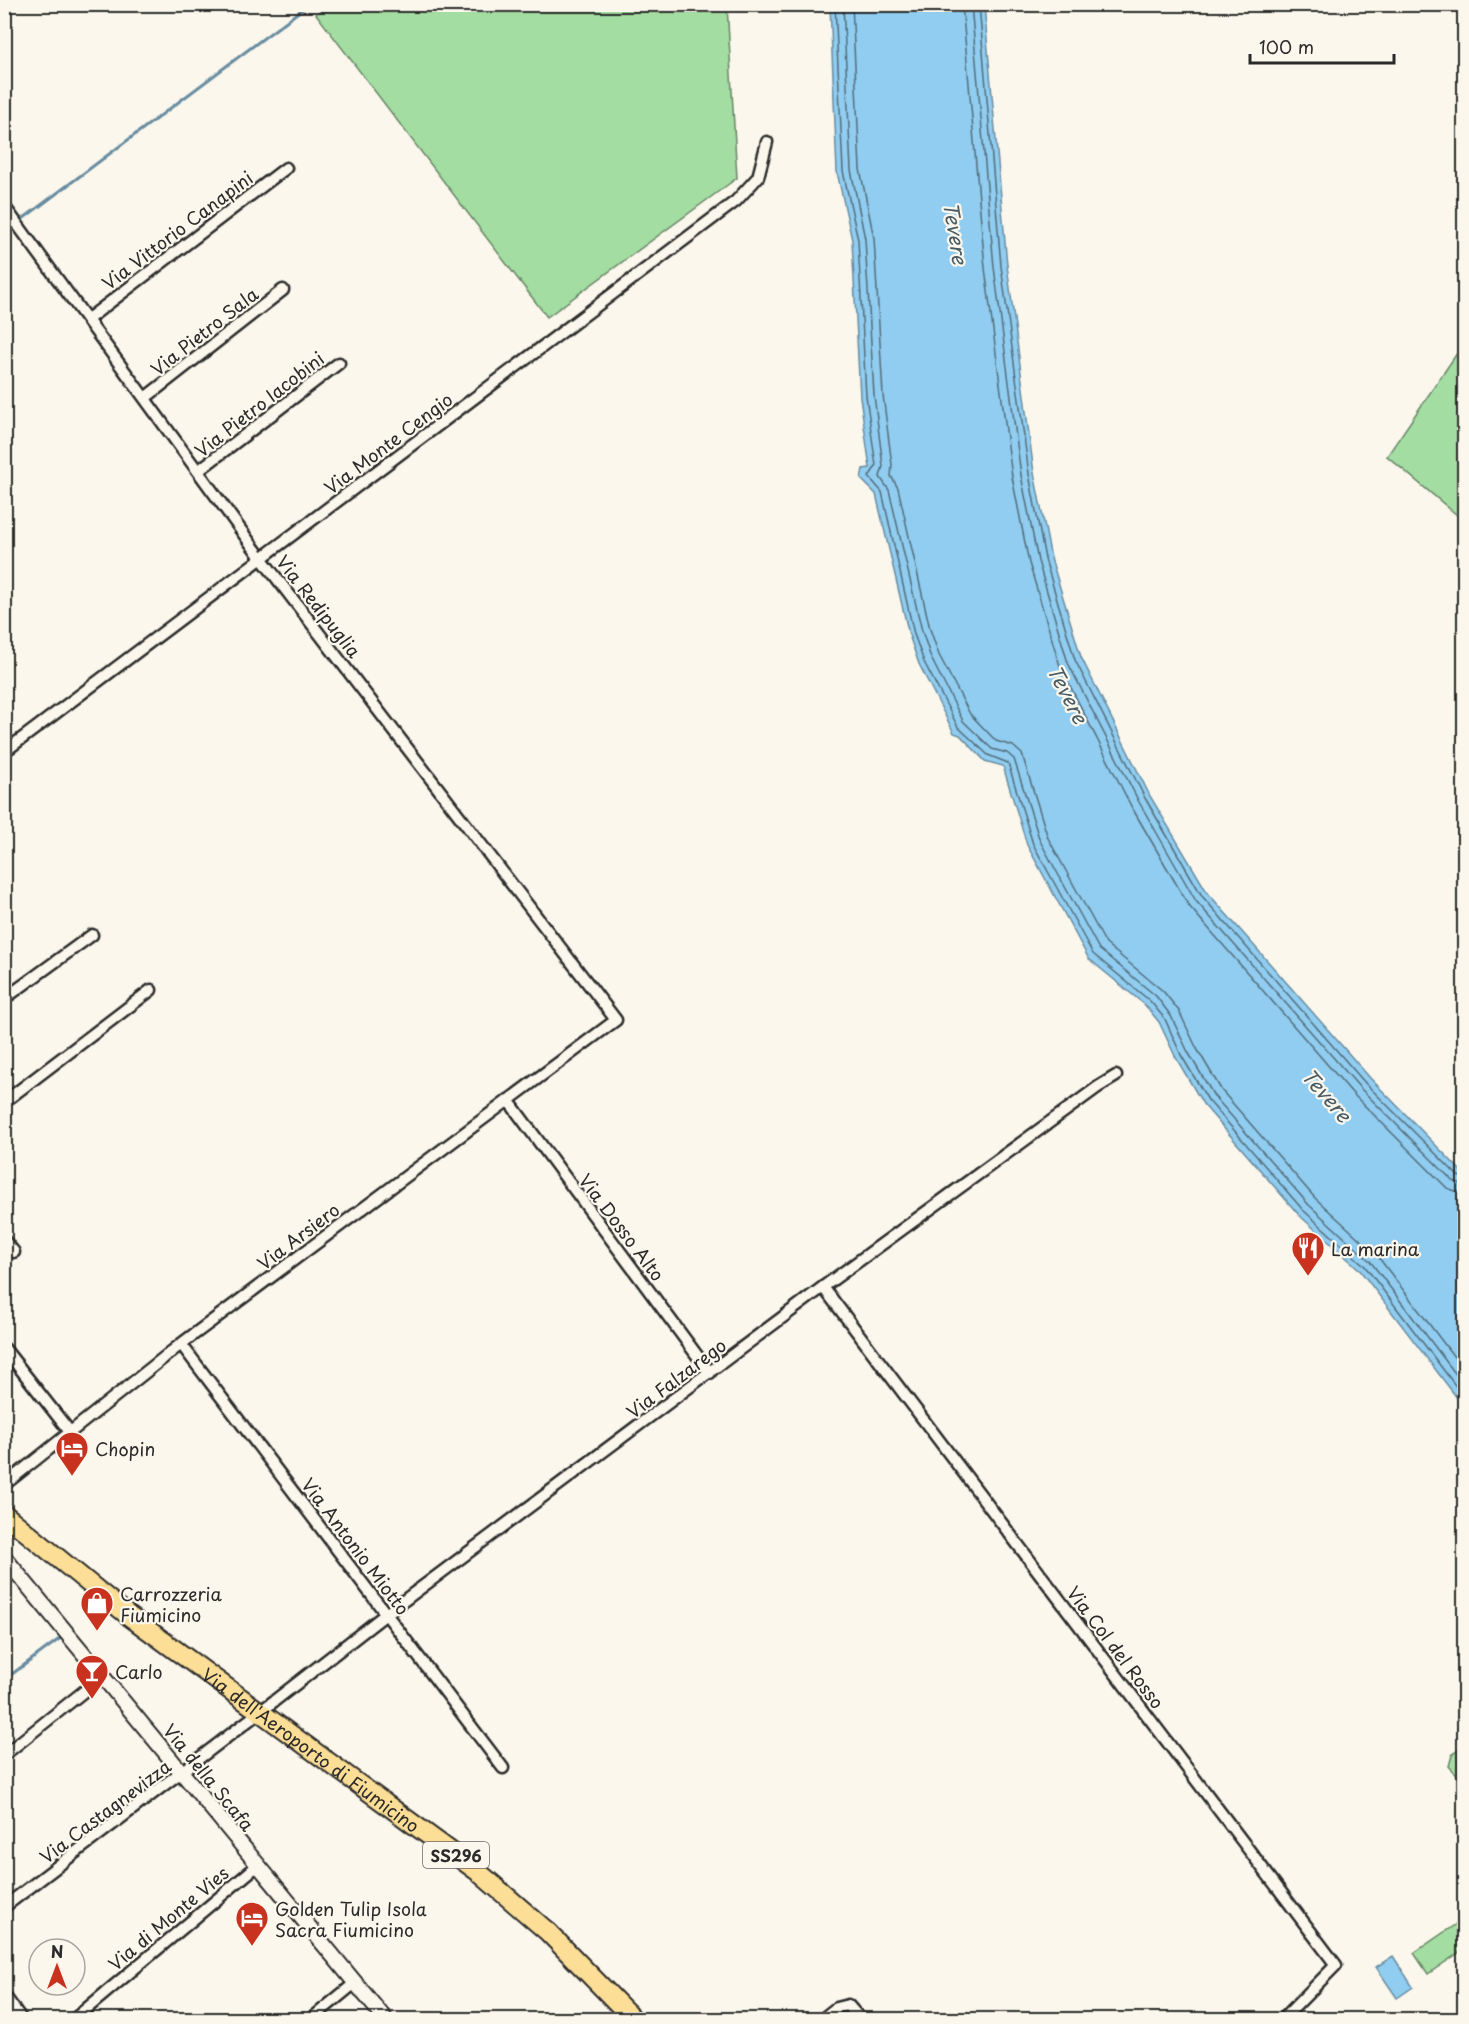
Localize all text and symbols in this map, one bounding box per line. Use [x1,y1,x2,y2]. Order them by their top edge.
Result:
scale bar [1250,27,1394,65]
text: 100 m [1259,33,1314,60]
street label: Via Vittorio Canapini [96,164,258,296]
water label: Tevere [936,200,976,267]
street label: Via Pietro Sala [144,280,264,382]
street label: Via Pietro Iacobini [189,345,329,463]
street label: Via Monte Cengio [318,386,458,500]
street label: Via Redipuglia [270,549,368,663]
water label: Tevere [1040,659,1096,730]
water label: Tevere [1295,1062,1360,1129]
street label: Via Dosso Alto [573,1168,671,1286]
street label: Via Arsiero [251,1196,345,1276]
restaurant icon: La marina [1290,1230,1326,1277]
place label: La marina [1331,1235,1420,1262]
street label: Via Falzarego [620,1331,732,1425]
hotel icon: Chopin [54,1430,90,1477]
place label: Chopin [95,1435,155,1462]
street label: Via Antonio Miotto [295,1472,417,1620]
place label: Carrozzeria Fiumicino [120,1580,223,1628]
street label: Via Col del Rosso [1061,1580,1171,1714]
shop icon: Carrozzeria Fiumicino [79,1585,115,1632]
bar icon: Carlo [74,1653,110,1700]
place label: Carlo [115,1658,163,1685]
street label: Via dell'Aeroporto di Fiumicino [197,1660,426,1838]
street label: Via della Scafa [157,1717,261,1837]
street label: Via Castagnevizza [34,1752,177,1869]
road number: SS296 [423,1842,489,1868]
street label: Via di Monte Vies [102,1859,234,1977]
place label: Golden Tulip Isola Sacra Fiumicino [275,1895,427,1943]
hotel icon: Golden Tulip Isola Sacra Fiumicino [234,1900,270,1947]
north arrow [27,1937,87,1997]
text: N [51,1939,63,1963]

